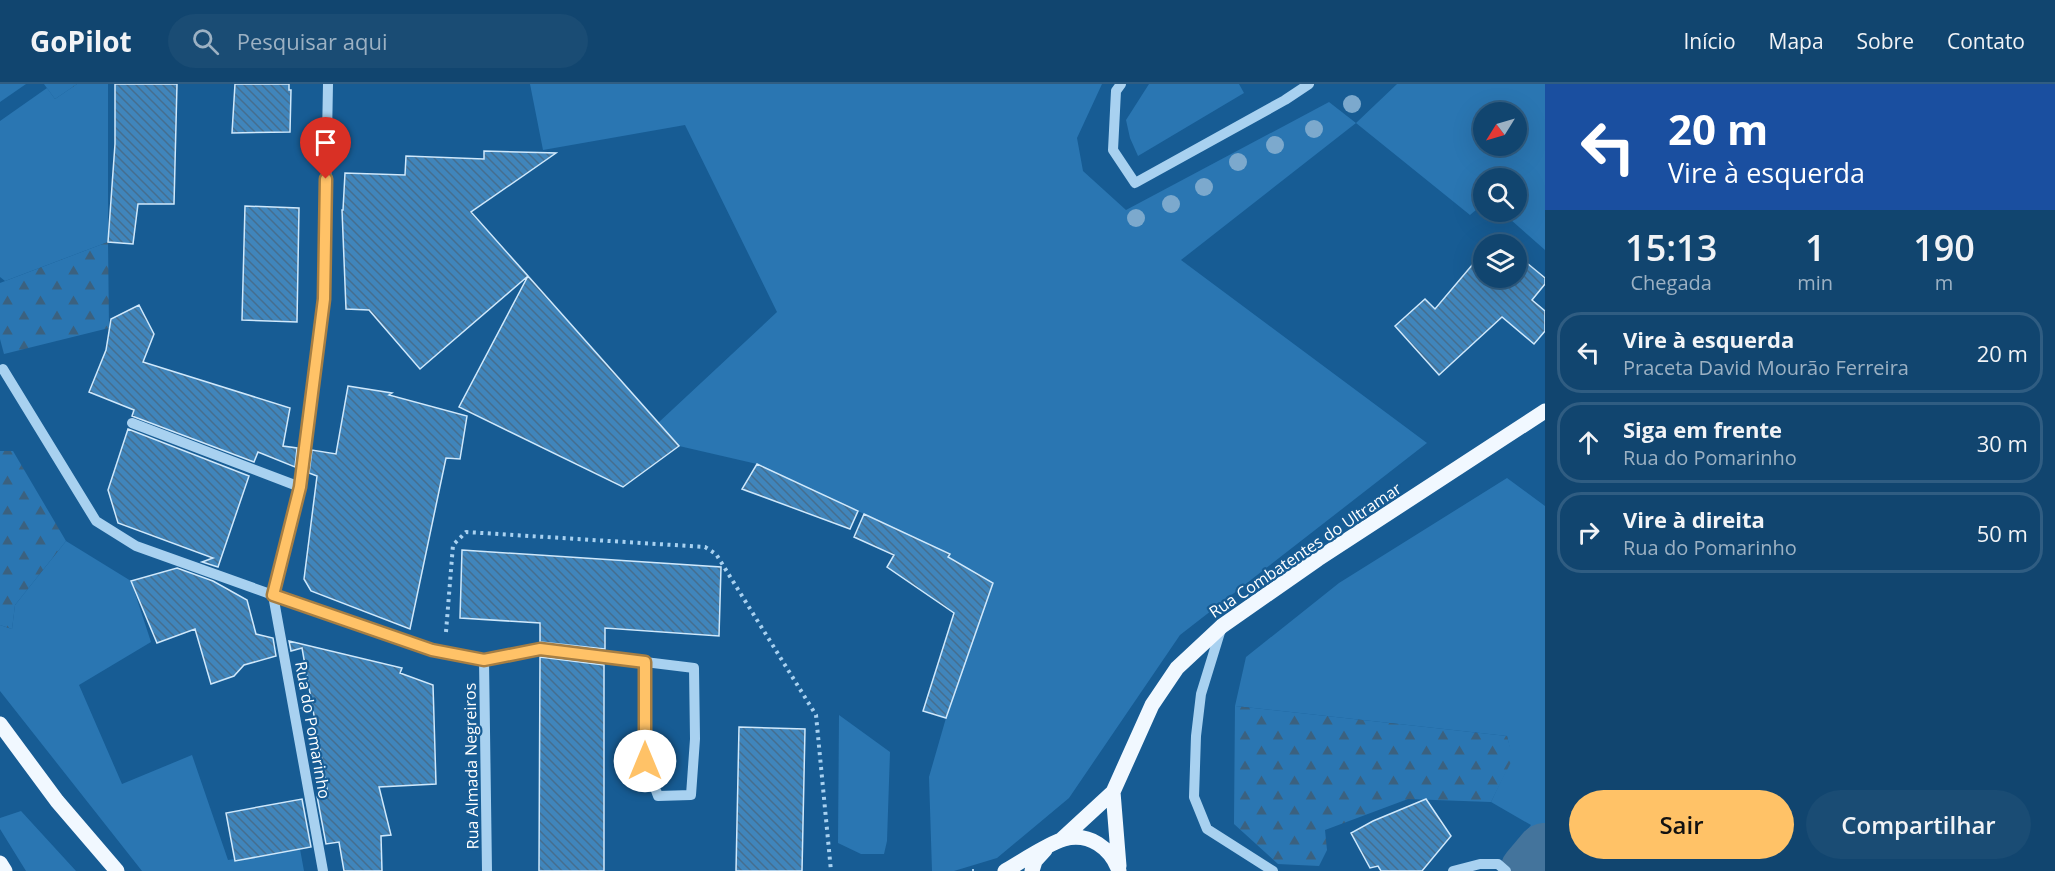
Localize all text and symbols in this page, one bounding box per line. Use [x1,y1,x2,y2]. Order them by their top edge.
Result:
search box [168,14,588,68]
text: GoPilot [30,22,132,60]
icon: search [189,25,222,58]
text: Pesquisar aqui [237,26,388,56]
text: Início [1683,27,1736,55]
text: Mapa [1769,27,1824,55]
text: Sobre [1857,27,1914,55]
text: Contato [1947,27,2025,55]
text: 20 m [1668,100,1768,157]
north arrow [1473,102,1527,156]
map controls [1473,102,1527,288]
icon: left [1569,108,1647,186]
pin [300,117,351,179]
icon: arrive [309,126,342,159]
text: Vire à esquerda [1668,154,1865,191]
button: search [1473,168,1527,222]
text: 15:13 [1625,223,1717,272]
text: 1 [1805,223,1826,272]
text: 190 [1913,223,1975,272]
button: layers [1473,234,1527,288]
text: Chegada [1630,269,1712,296]
text: min [1797,269,1833,296]
text: m [1935,269,1953,296]
text: Vire à esquerda [1623,324,1794,354]
icon: left [1572,336,1605,369]
text: 20 m [1977,338,2028,368]
text: Praceta David Mourão Ferreira [1623,354,1909,381]
text: Siga em frente [1623,414,1782,444]
icon: ahead [1572,426,1605,459]
text: 30 m [1977,428,2028,458]
text: Rua do Pomarinho [1623,444,1797,471]
street label: Rua Combatentes do Ultramar [1205,477,1406,623]
text: Vire à direita [1623,504,1765,534]
icon: right [1572,516,1605,549]
text: 50 m [1977,518,2028,548]
text: Rua do Pomarinho [1623,534,1797,561]
street label: Rua do Pomarinho [290,660,336,800]
street label: Rua Almada Negreiros [459,683,483,849]
position arrow [613,729,677,793]
button: Sair [1569,790,1794,859]
button: Compartilhar [1806,790,2031,859]

